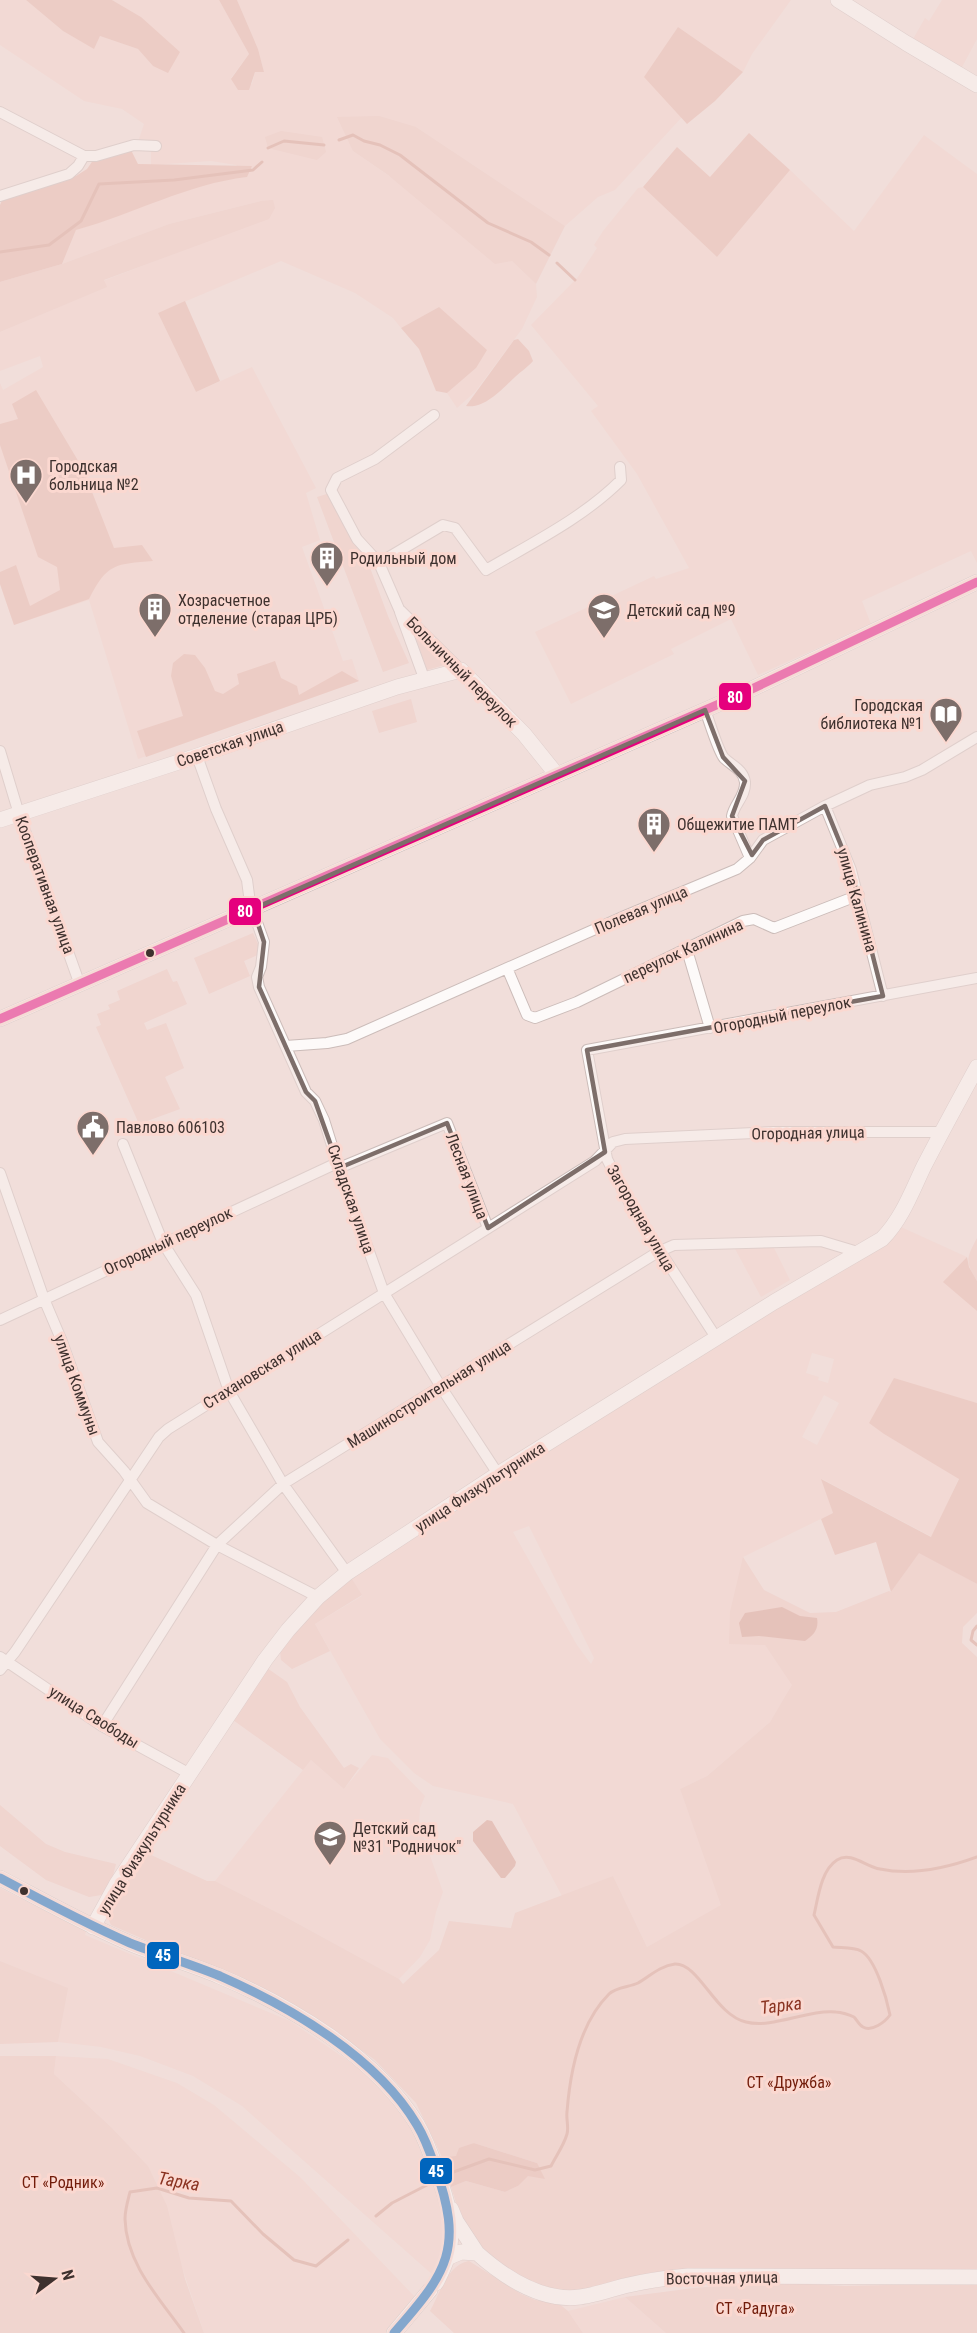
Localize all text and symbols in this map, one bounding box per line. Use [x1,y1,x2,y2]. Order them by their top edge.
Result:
hospital icon: Городская больница №2 [8,457,44,504]
place label: Городская больница №2 [49,457,139,494]
building icon: Родильный дом [309,540,345,587]
place label: Родильный дом [350,549,457,568]
building icon: Хозрасчетное отделение (старая ЦРБ) [137,591,173,638]
place label: Хозрасчетное отделение (старая ЦРБ) [178,591,338,628]
school or university icon: Детский сад №9 [586,592,622,639]
place label: Детский сад №9 [627,601,736,620]
street label: Больничный переулок [403,613,521,731]
line badge: 80 [718,682,752,711]
text: 80 [727,688,743,707]
place label: Городская библиотека №1 [821,696,923,733]
library icon: Городская библиотека №1 [928,696,964,743]
street label: Советская улица [174,717,286,771]
building icon: Общежитие ПАМТ [636,806,672,853]
street label: Кооперативная улица [11,814,79,956]
place label: Общежитие ПАМТ [677,815,798,834]
street label: улица Калинина [833,846,881,954]
street label: Полевая улица [592,882,690,938]
line badge: 80 [228,897,262,926]
text: 80 [237,902,253,921]
street label: переулок Калинина [620,915,746,987]
unlabelled marker [144,947,156,959]
street label: Огородный переулок [712,992,853,1038]
public building icon: Павлово 606103 [75,1109,111,1156]
place label: Павлово 606103 [116,1118,225,1137]
street label: Огородная улица [751,1123,865,1143]
street label: Лесная улица [442,1130,492,1222]
street label: Складская улица [323,1142,379,1256]
street label: Загородная улица [603,1161,679,1275]
street label: Огородный переулок [101,1203,235,1279]
street label: Стахановская улица [200,1325,324,1413]
street label: улица Коммуны [50,1332,104,1438]
street label: Машиностроительная улица [344,1336,514,1452]
street label: улица Физкультурника [412,1438,548,1536]
street label: улица Свободы [46,1682,142,1752]
street label: улица Физкультурника [94,1780,190,1918]
school or university icon: Детский сад №31 "Родничок" [312,1819,348,1866]
place label: Детский сад №31 "Родничок" [353,1819,461,1856]
unlabelled marker [18,1885,30,1897]
line badge: 45 [146,1941,180,1970]
text: 45 [155,1946,171,1965]
water label: Тарка [759,1992,803,2018]
park label: СТ «Дружба» [747,2073,832,2092]
line badge: 45 [419,2157,453,2185]
text: 45 [428,2162,444,2181]
water label: Тарка [157,2167,201,2195]
park label: СТ «Родник» [22,2173,105,2192]
north arrow [24,2249,84,2309]
text: N [57,2268,78,2282]
street label: Восточная улица [666,2268,778,2288]
park label: СТ «Радуга» [715,2299,795,2318]

